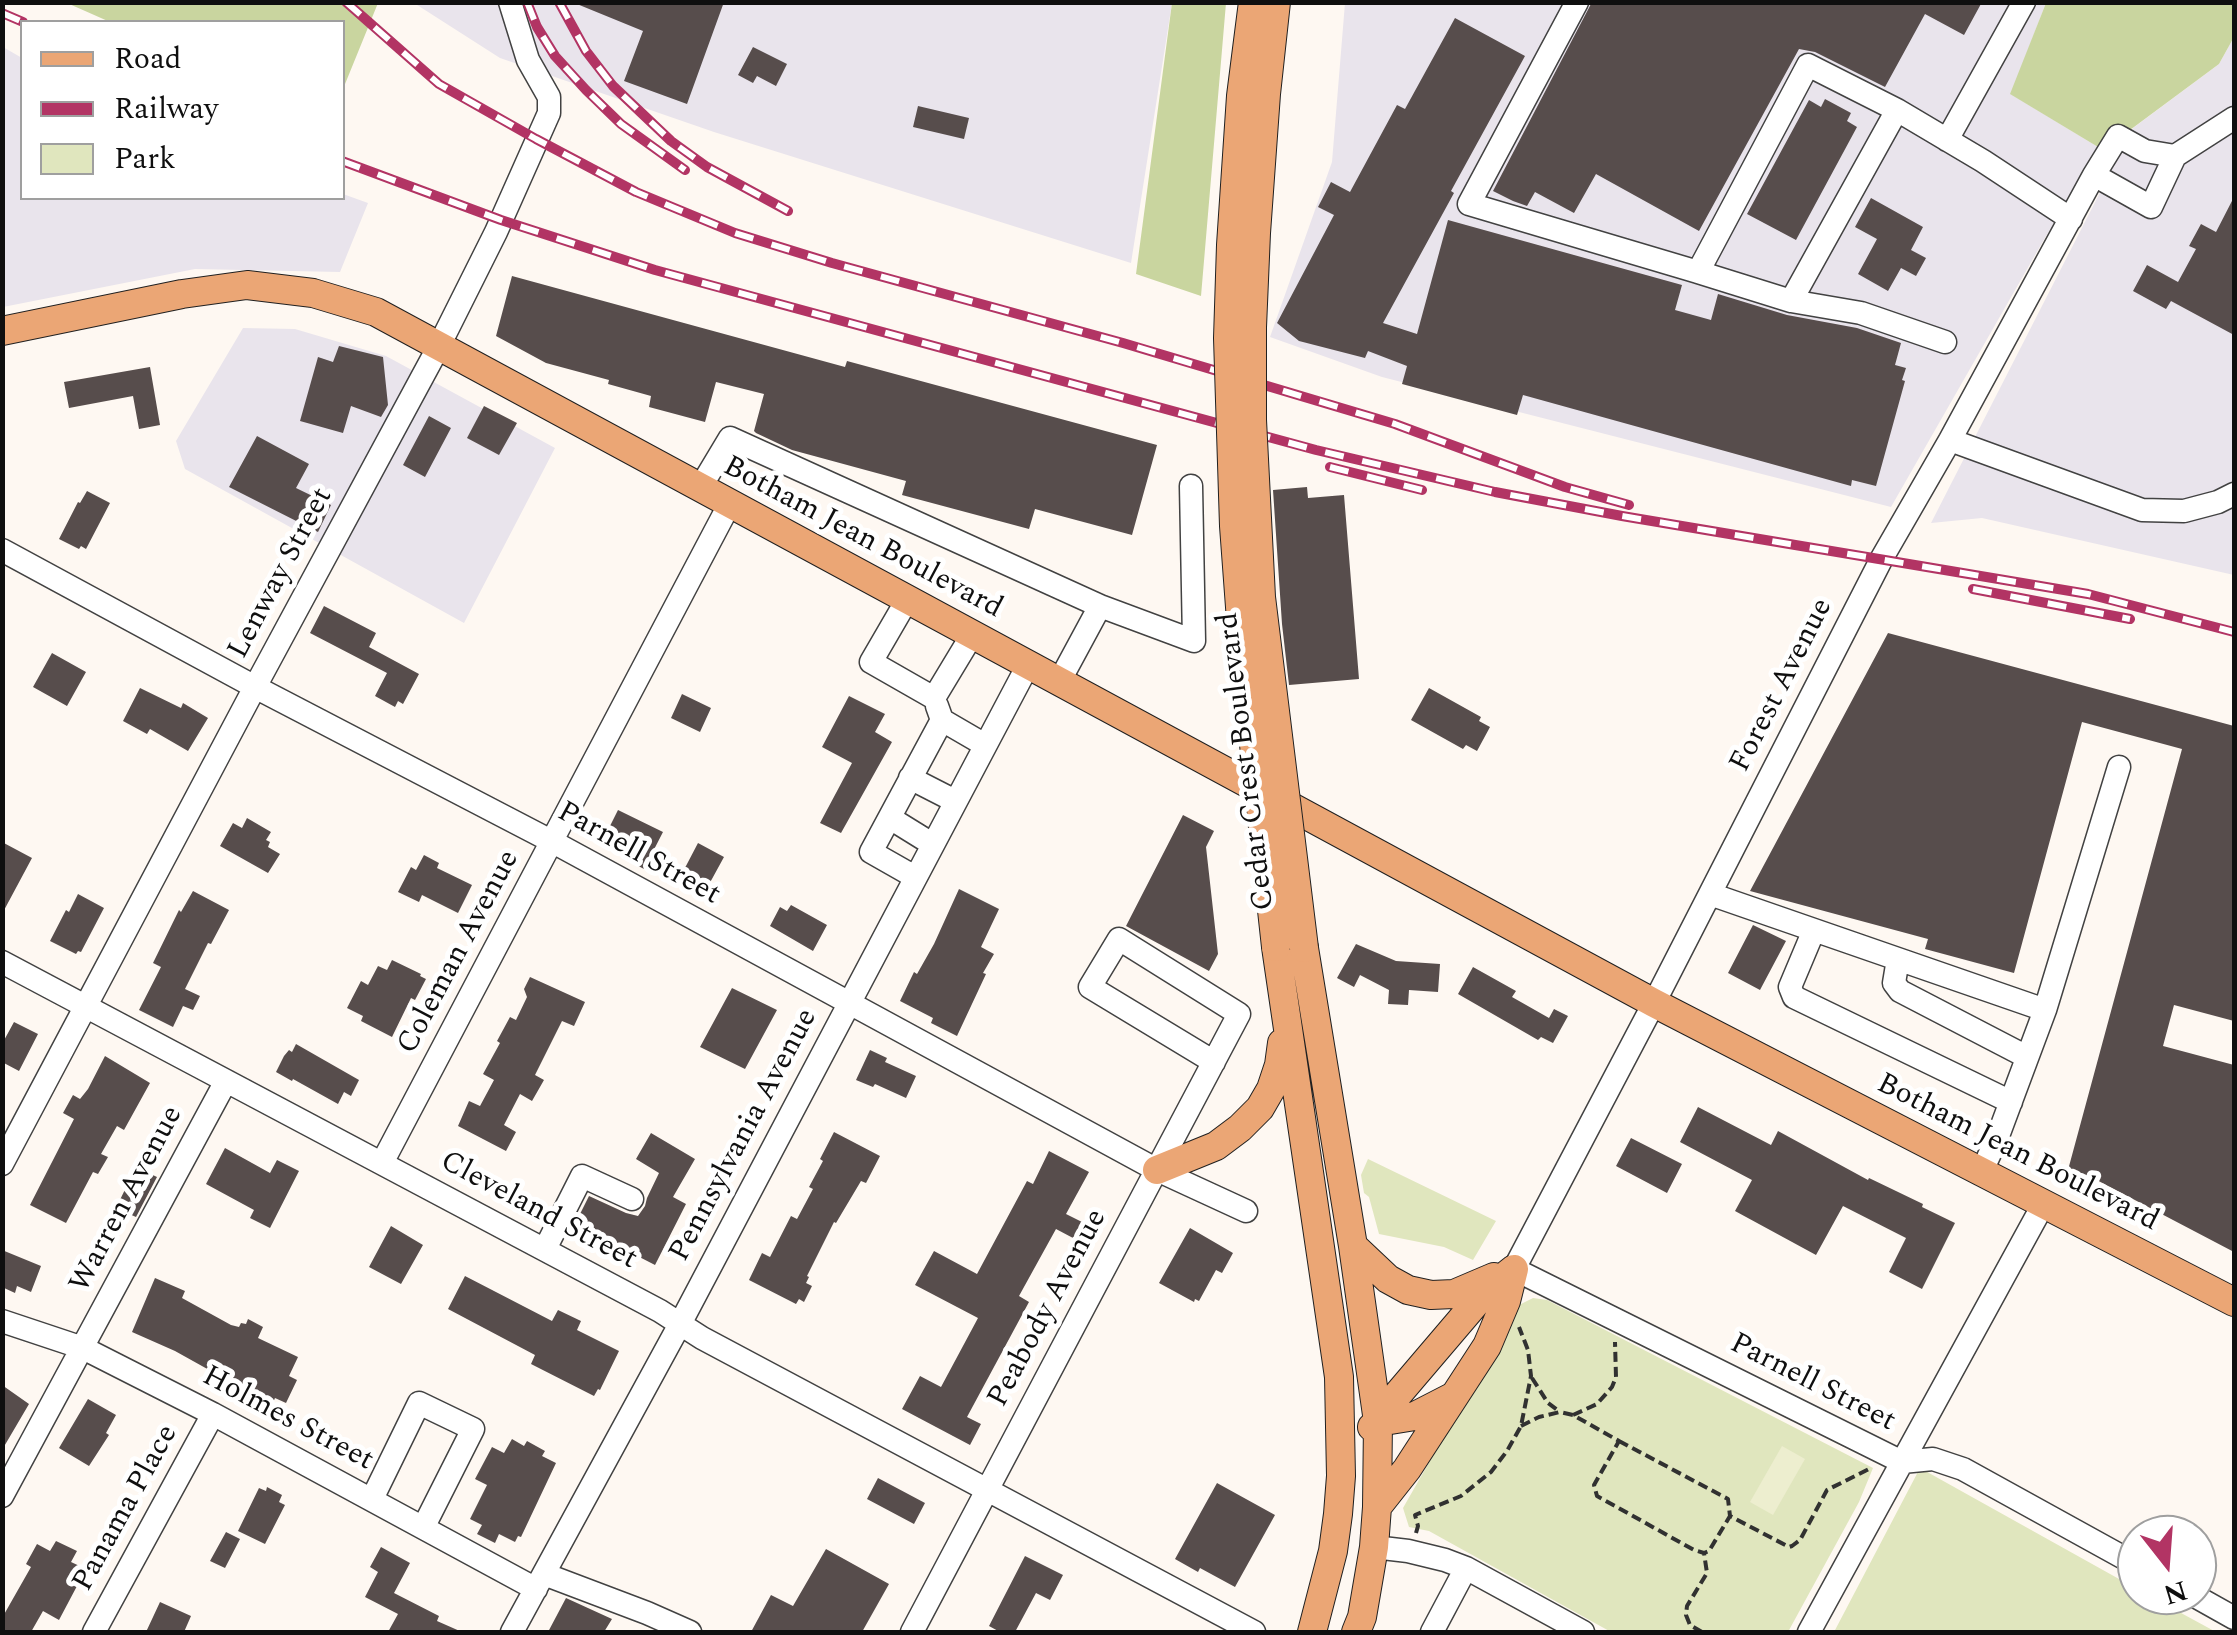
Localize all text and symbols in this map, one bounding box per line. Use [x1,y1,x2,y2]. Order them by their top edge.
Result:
legend [20,20,345,200]
text: Road [114,36,182,82]
text: Railway [114,86,219,132]
text: Park [114,136,176,182]
street label: Botham Jean Boulevard [716,450,1008,628]
street label: Lenway Street [222,482,342,666]
street label: Forest Avenue [1724,593,1842,779]
street label: Cedar Crest Boulevard [1212,610,1284,912]
street label: Parnell Street [550,795,726,915]
street label: Coleman Avenue [391,845,529,1061]
street label: Pennsylvania Avenue [663,1003,827,1269]
street label: Botham Jean Boulevard [1870,1067,2164,1241]
street label: Warren Avenue [64,1101,192,1299]
street label: Cleveland Street [433,1145,643,1279]
street label: Peabody Avenue [982,1204,1116,1414]
street label: Parnell Street [1723,1327,1901,1441]
street label: Holmes Street [195,1360,379,1480]
street label: Panama Place [67,1420,187,1598]
north arrow [2117,1515,2217,1615]
text: N [2158,1568,2193,1616]

